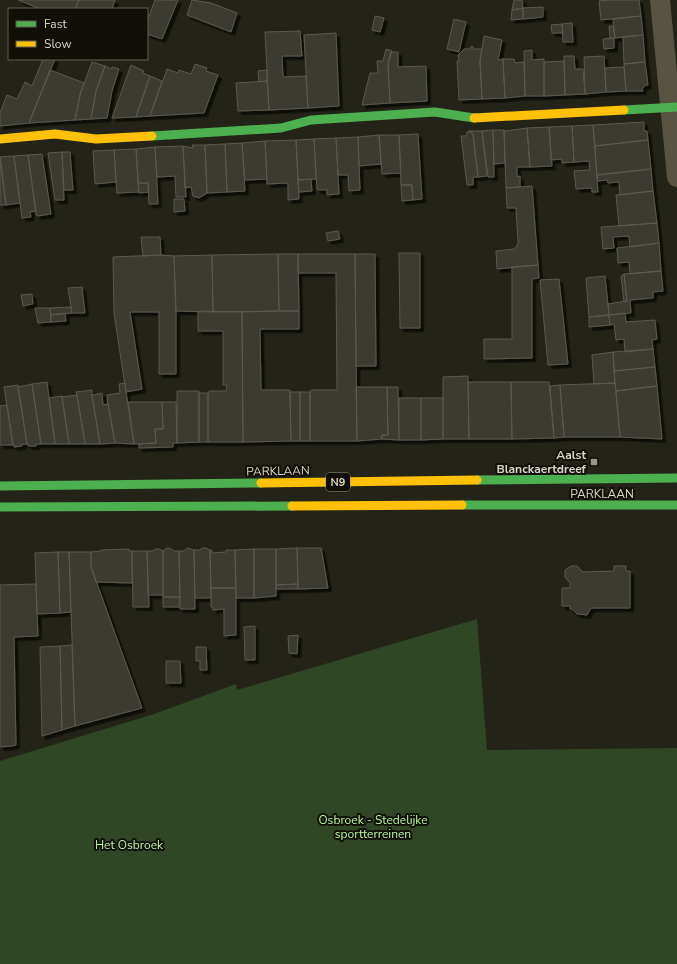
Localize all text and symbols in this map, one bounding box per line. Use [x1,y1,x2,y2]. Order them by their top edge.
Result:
legend [8,8,148,60]
text: Fast [44,16,67,32]
text: Slow [44,36,72,52]
place label: Aalst Blanckaertdreef [496,447,587,477]
marker: Aalst Blanckaertdreef [589,457,599,467]
street label: PARKLAAN [246,462,310,480]
road number: N9 [326,473,350,491]
street label: PARKLAAN [570,486,634,502]
park label: Osbroek - Stedelijke sportterreinen [318,812,428,842]
park label: Het Osbroek [95,837,164,853]

